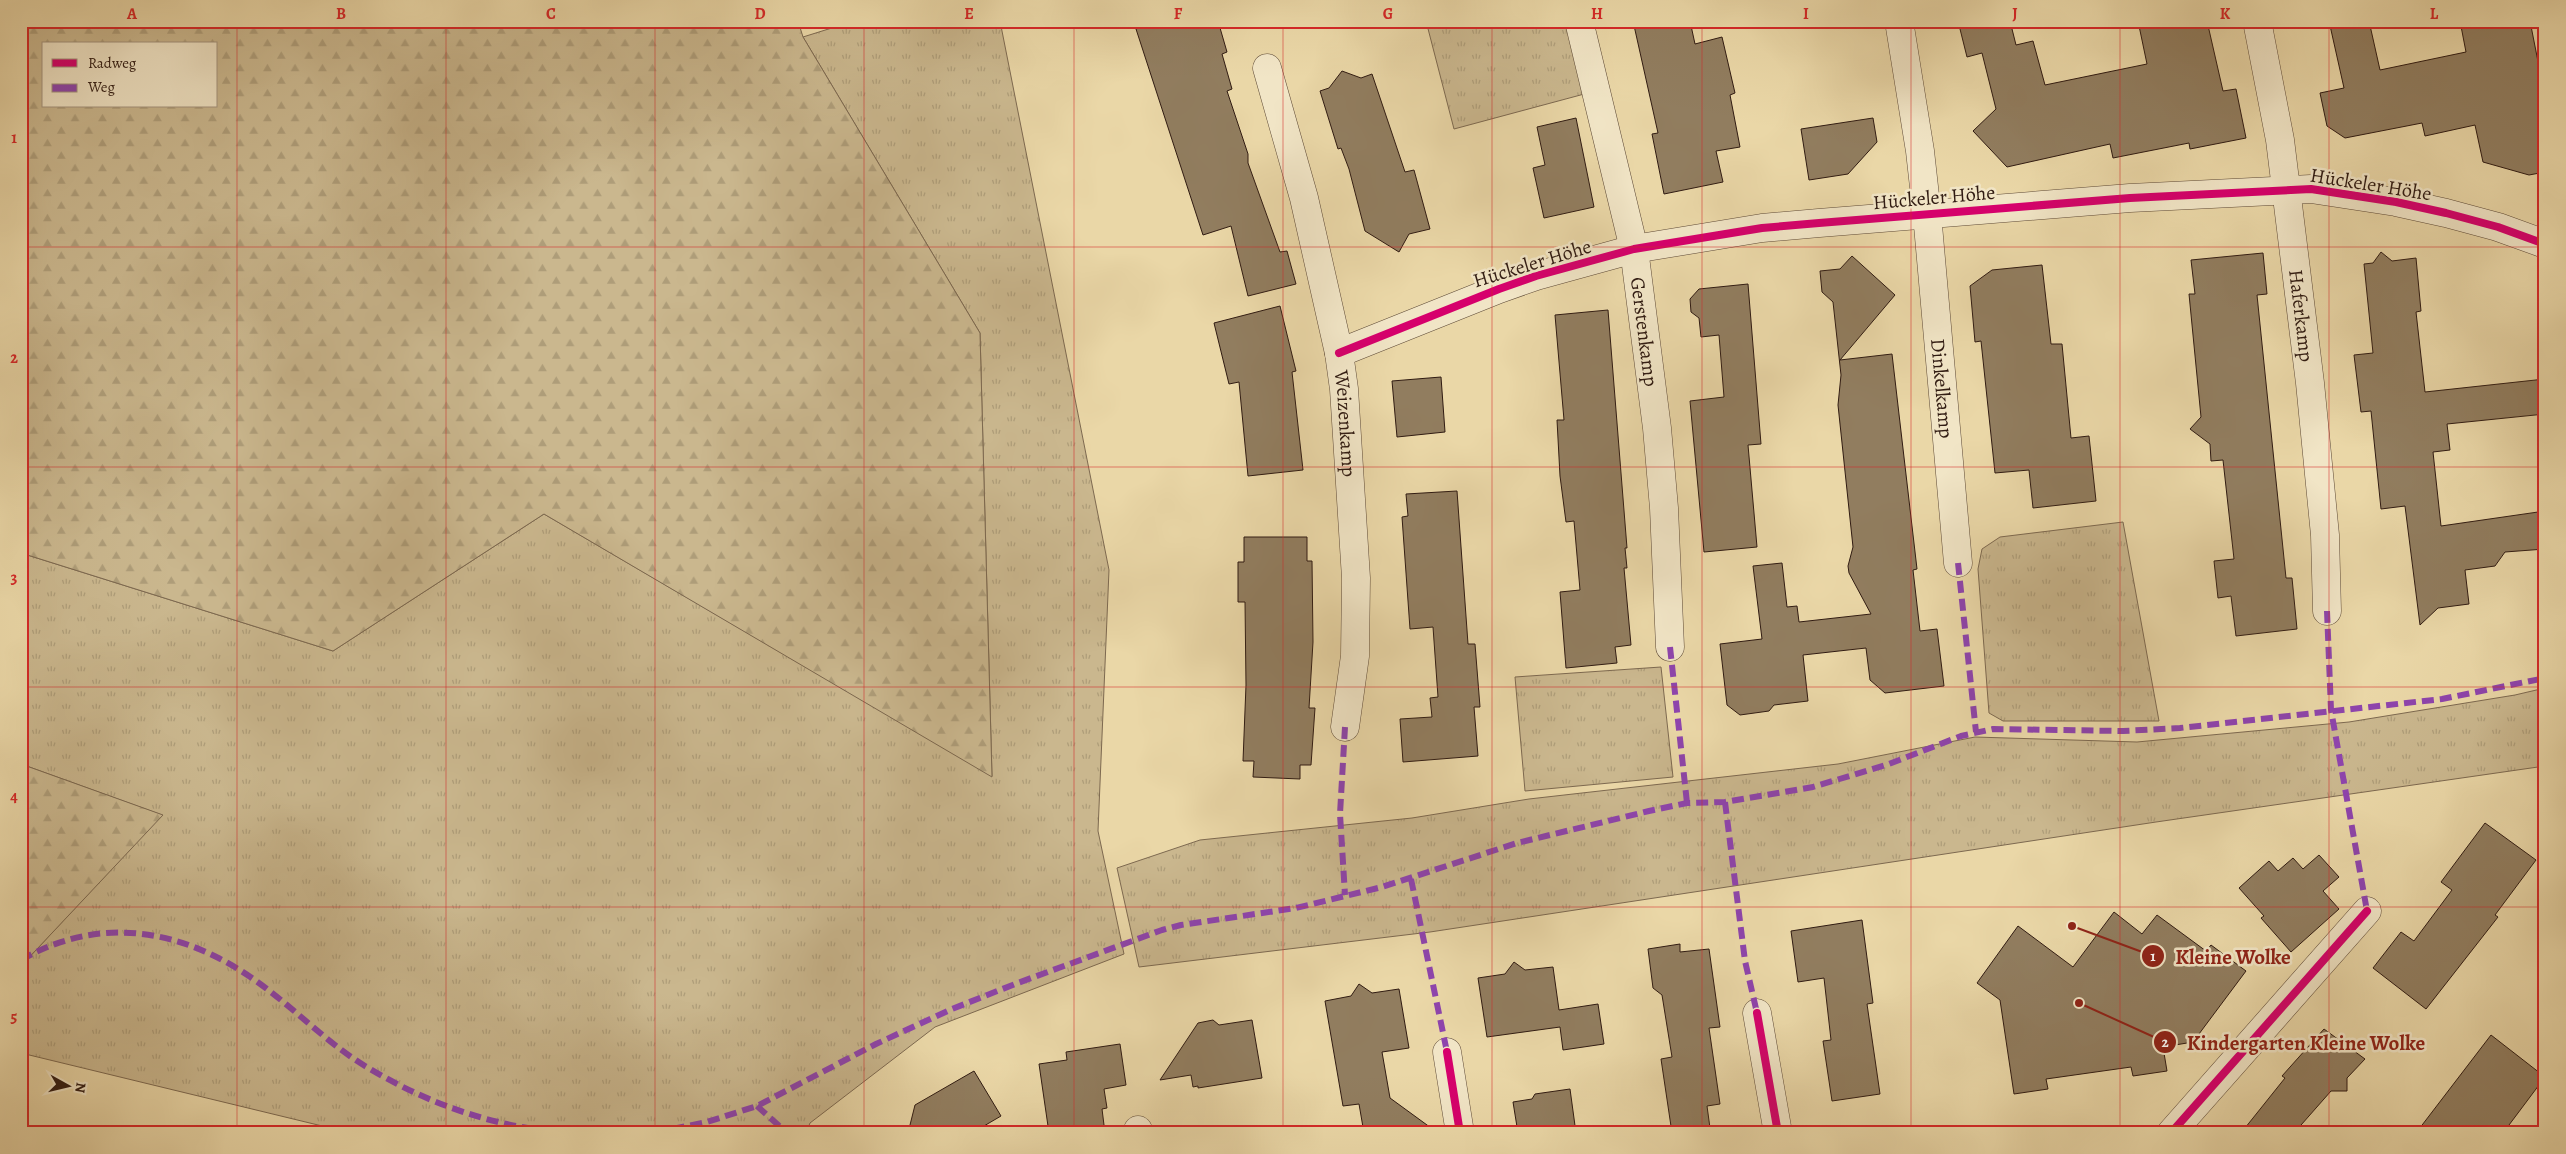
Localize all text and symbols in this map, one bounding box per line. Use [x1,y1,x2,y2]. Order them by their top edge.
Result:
text: A [126,3,138,25]
text: B [336,3,346,25]
text: C [546,3,556,25]
text: D [754,3,766,25]
text: E [964,3,974,25]
text: F [1174,3,1183,25]
text: G [1383,3,1393,25]
text: H [1591,3,1603,25]
text: I [1803,3,1809,25]
text: J [2012,3,2018,25]
text: K [2220,3,2231,25]
text: L [2430,3,2439,25]
legend [42,42,218,108]
text: Radweg [88,53,137,73]
text: Weg [87,77,115,97]
text: 1 [11,127,17,149]
street label: Hückeler Höhe [2308,162,2434,207]
street label: Hückeler Höhe [1872,179,1996,216]
street label: Hückeler Höhe [1470,233,1595,294]
street label: Haferkamp [2282,268,2320,363]
street label: Gerstenkamp [1624,275,1665,388]
street label: Dinkelkamp [1924,337,1960,439]
text: 2 [10,347,18,369]
street label: Weizenkamp [1327,368,1363,478]
text: 3 [11,567,18,589]
text: 4 [10,786,18,808]
callout: Kleine Wolke [2140,938,2301,974]
text: Kleine Wolke [2175,943,2291,971]
text: 1 [2150,946,2156,966]
text: 5 [11,1006,18,1028]
callout: Kindergarten Kleine Wolke [2152,1024,2435,1060]
text: Kindergarten Kleine Wolke [2187,1029,2425,1057]
text: 2 [2161,1032,2169,1052]
north arrow [42,1062,92,1112]
text: N [70,1081,90,1094]

